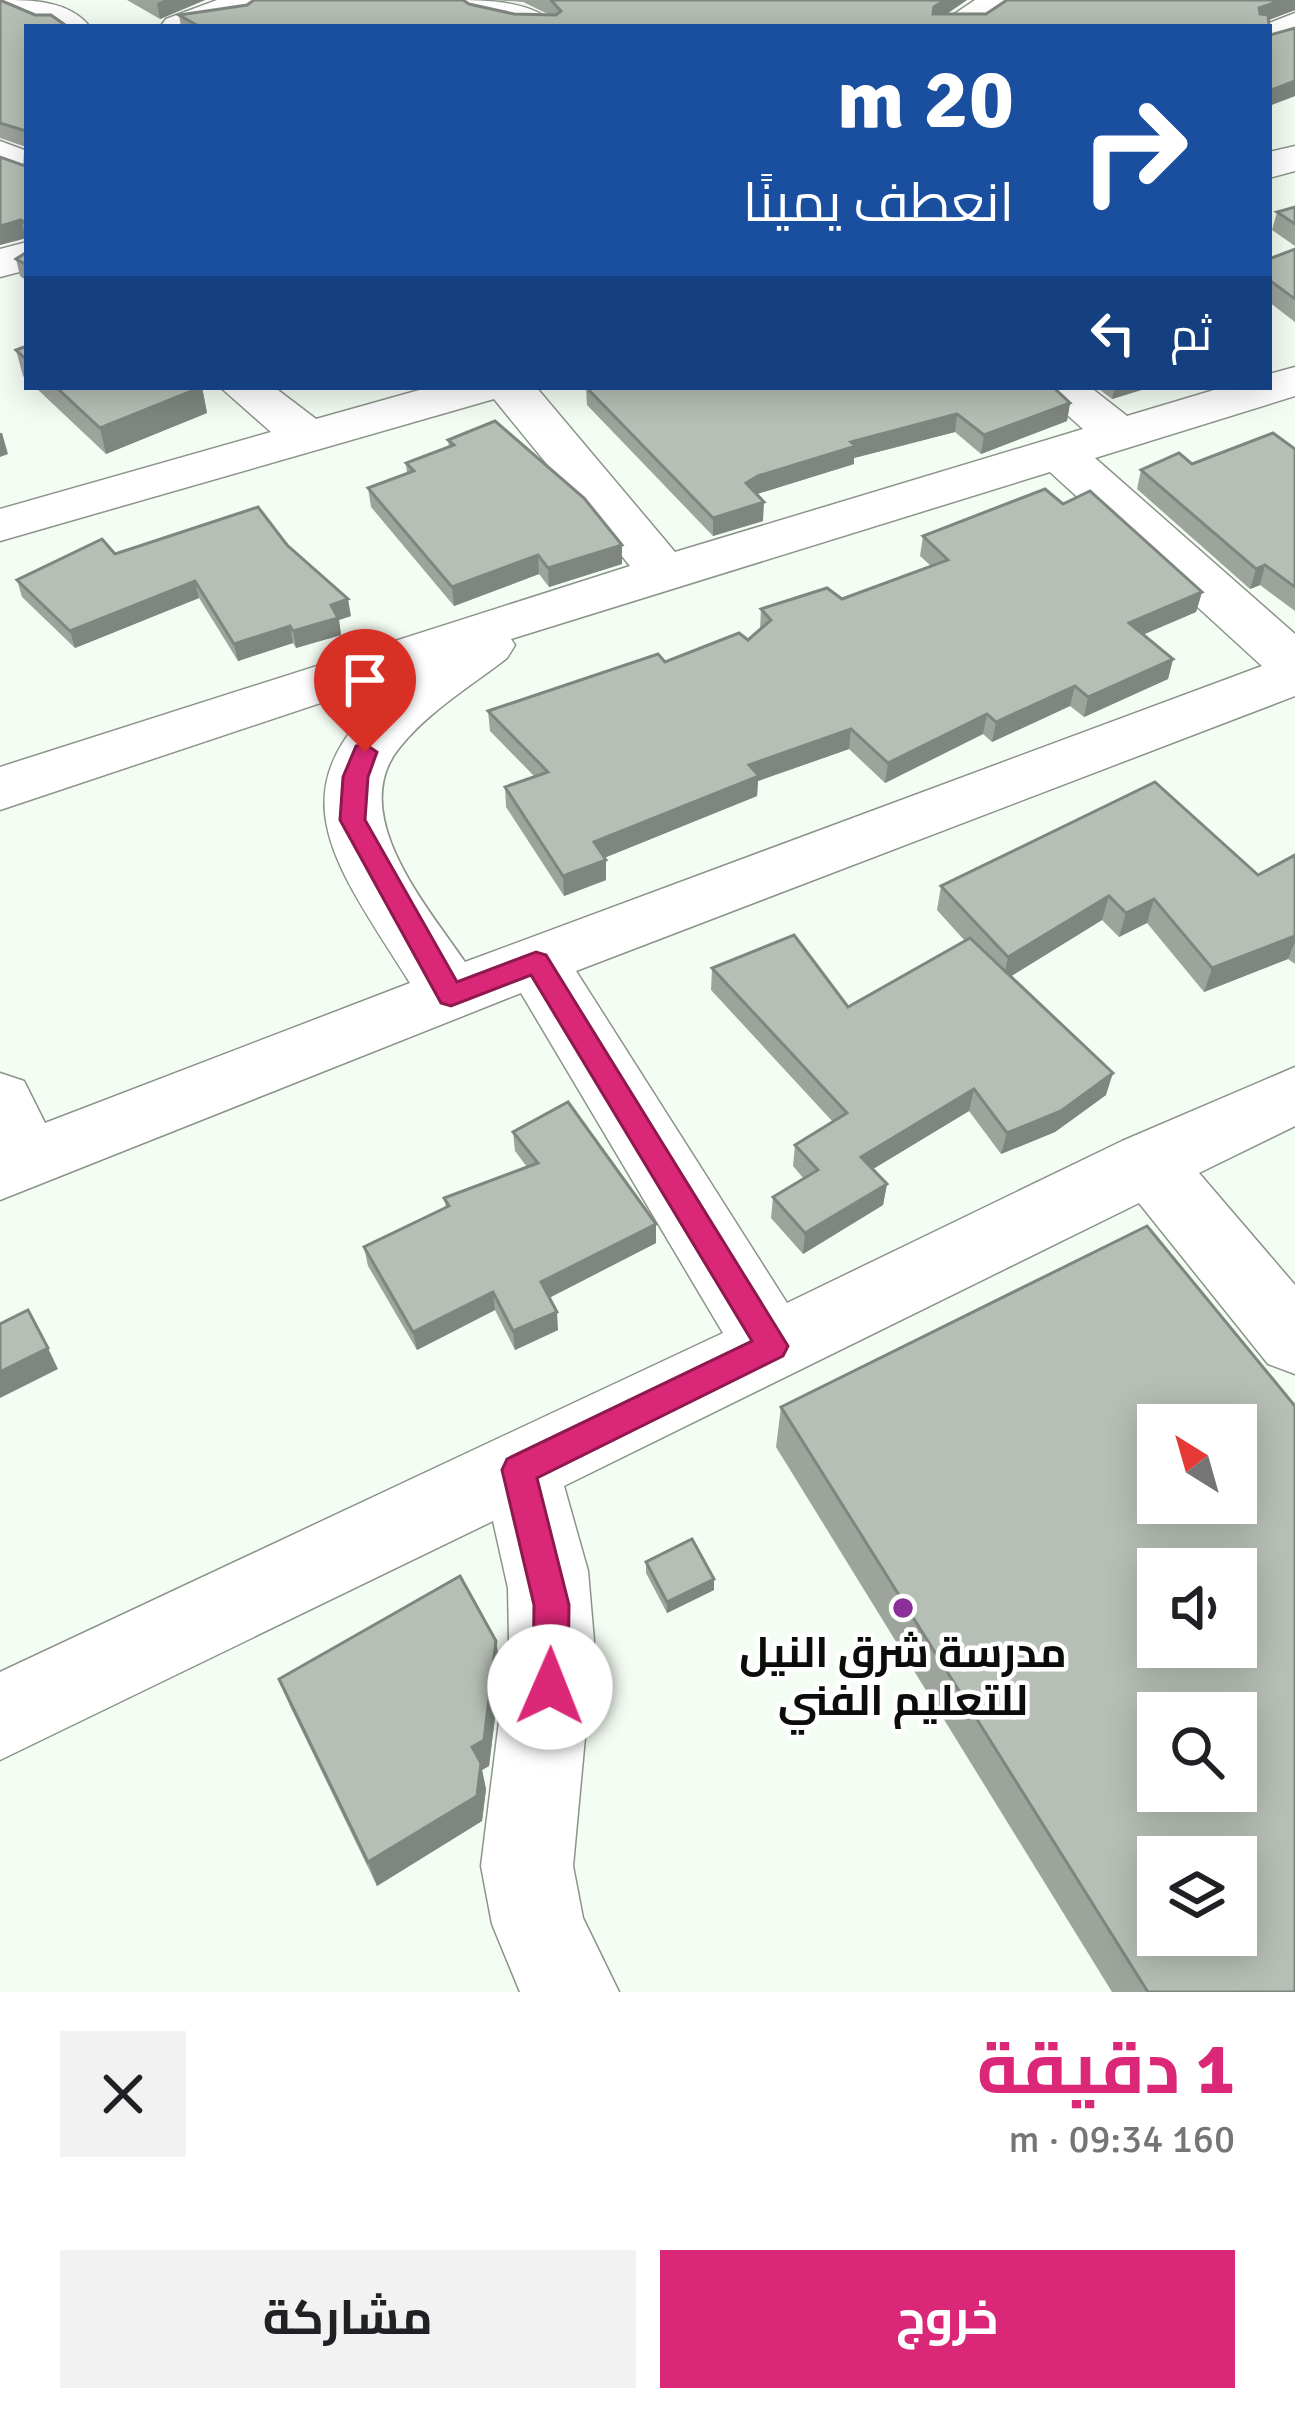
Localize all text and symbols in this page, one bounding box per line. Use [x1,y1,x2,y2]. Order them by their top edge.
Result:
text: 20 m [837,48,1014,152]
icon: right [1056,72,1212,228]
text: انعطف يمينًا [743,170,1014,237]
icon: left [1080,300,1146,366]
text: ثم [1170,308,1212,363]
pin [314,629,416,752]
icon: arrive [332,647,398,713]
north arrow [1137,1404,1257,1524]
map controls [1137,1404,1257,1956]
button: sound [1137,1548,1257,1668]
marker: مدرسة شرق النيل للتعليم الفني [890,1595,916,1621]
position arrow [487,1624,613,1750]
place label: مدرسة شرق النيل للتعليم الفني [739,1628,1067,1735]
button: search [1137,1692,1257,1812]
button: layers [1137,1836,1257,1956]
text: 1 دقيقة [977,2025,1235,2114]
button: close [60,2031,186,2157]
text: 160 m · 09:34 [1008,2115,1235,2163]
button: مشاركة [60,2250,636,2388]
button: خروج [660,2250,1235,2388]

